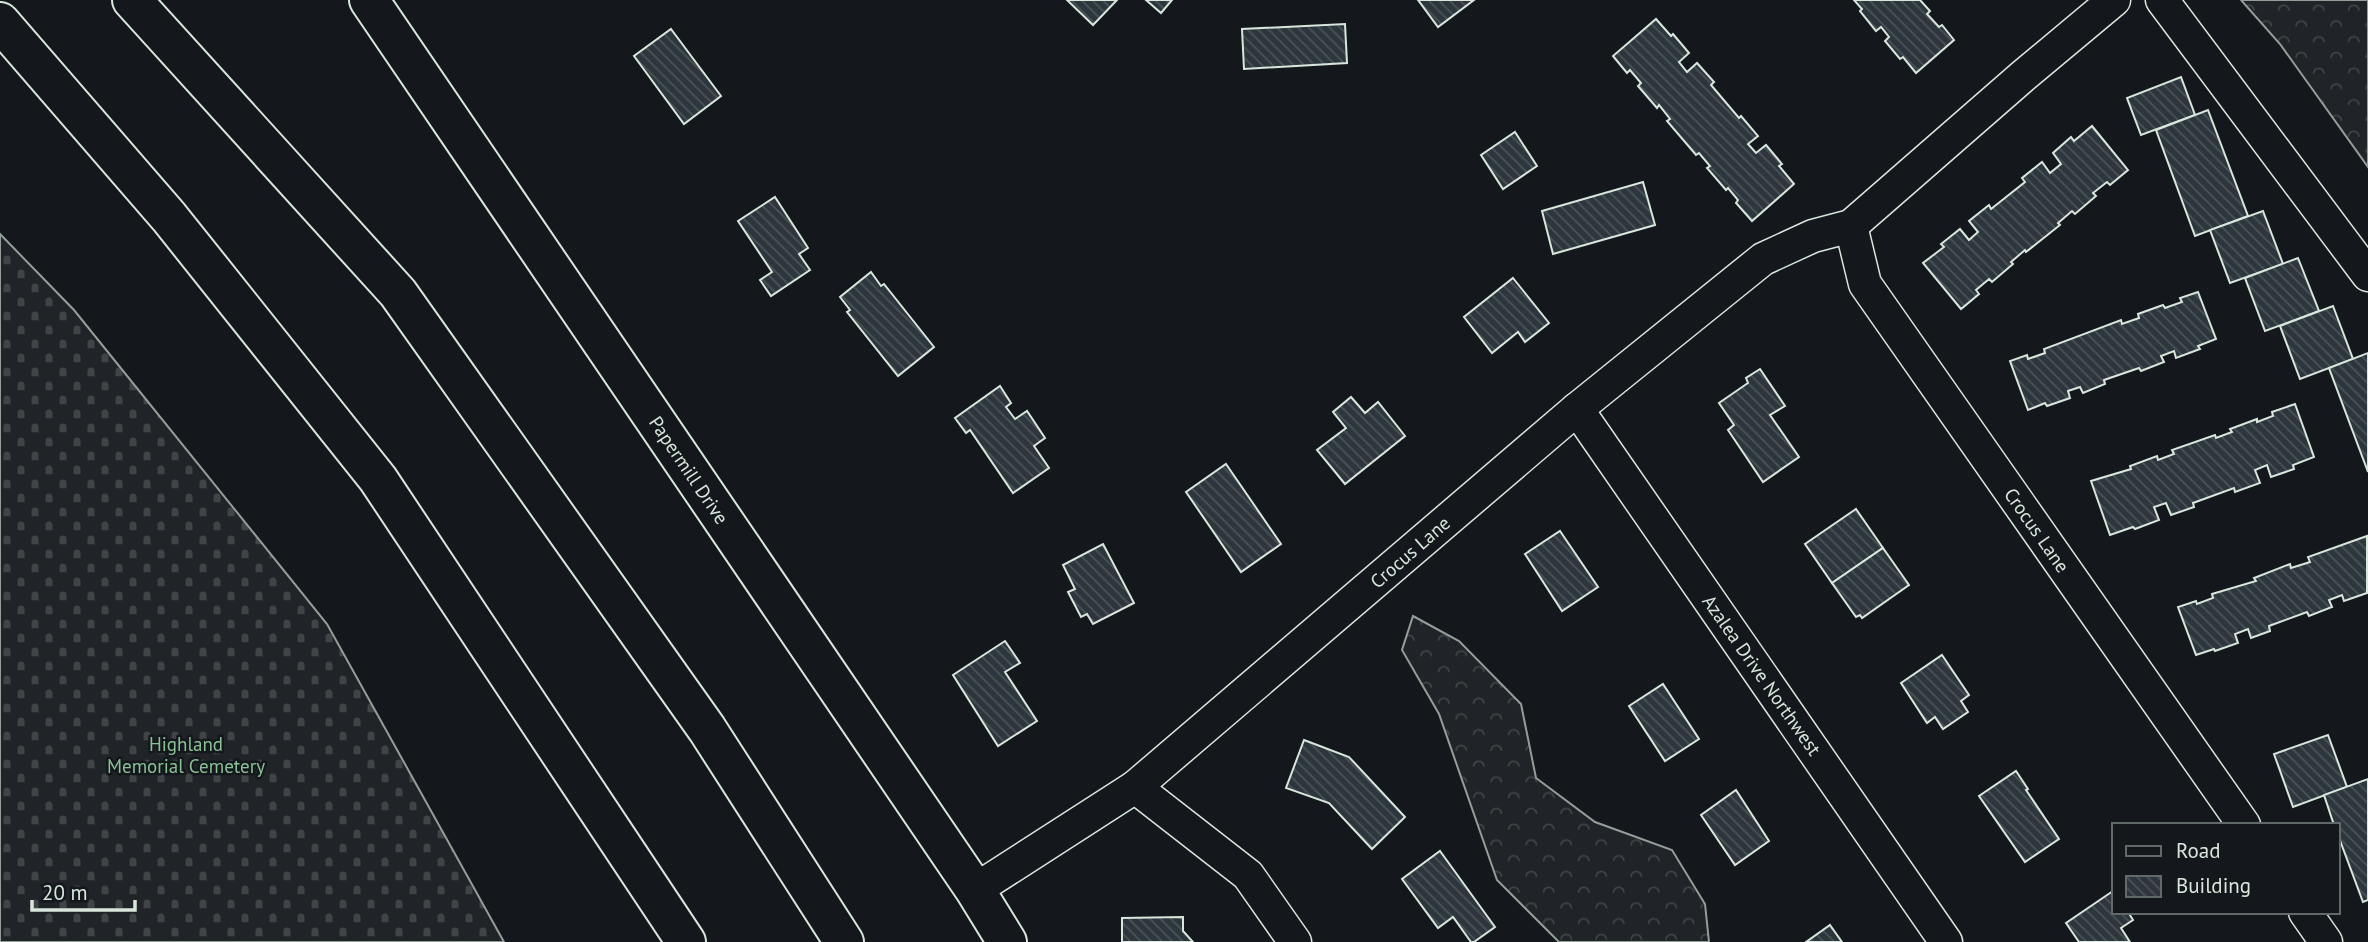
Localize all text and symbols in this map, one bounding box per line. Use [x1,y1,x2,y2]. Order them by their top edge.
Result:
street label: Papermill Drive [644,411,734,529]
street label: Crocus Lane [1999,483,2075,577]
street label: Crocus Lane [1365,511,1455,593]
street label: Azalea Drive Northwest [1697,590,1827,760]
park label: Highland Memorial Cemetery [107,732,265,778]
legend [2112,823,2340,914]
text: Road [2176,837,2220,864]
scale bar [32,869,135,913]
text: Building [2176,872,2251,899]
text: 20 m [42,879,88,906]

